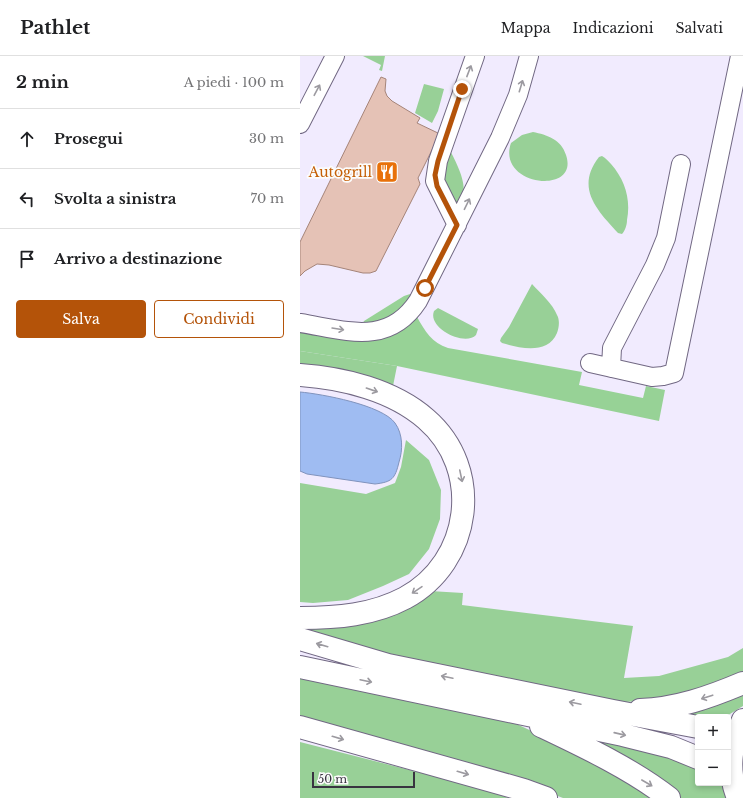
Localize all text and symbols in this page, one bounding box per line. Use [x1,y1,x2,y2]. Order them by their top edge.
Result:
text: Pathlet [20,16,90,39]
text: Mappa [501,19,550,37]
text: Indicazioni [572,19,654,37]
text: Salvati [676,19,723,37]
one-way arrow [466,65,474,77]
text: 2 min [16,72,69,93]
text: A piedi · 100 m [184,74,284,91]
route end [453,80,471,98]
one-way arrow [518,80,525,93]
one-way arrow [314,84,322,96]
icon: ahead [16,128,38,150]
text: Prosegui [54,129,123,148]
text: 30 m [249,130,284,147]
restaurant icon: Autogrill [374,159,400,185]
place label: Autogrill [308,163,372,181]
icon: left [16,188,38,210]
text: Svolta a sinistra [54,189,176,208]
text: 70 m [251,190,284,207]
one-way arrow [464,199,471,211]
icon: arrive [16,248,38,270]
text: Arrivo a destinazione [54,249,222,268]
route start [416,279,434,297]
button: Salva [16,300,146,338]
button: Condividi [154,300,284,338]
one-way arrow [332,325,345,333]
one-way arrow [365,387,378,394]
one-way arrow [457,470,465,483]
one-way arrow [412,586,423,594]
one-way arrow [315,641,328,648]
one-way arrow [441,672,454,680]
one-way arrow [359,677,372,685]
one-way arrow [700,694,713,701]
one-way arrow [569,699,582,707]
map controls [695,714,731,786]
button: + [695,714,731,750]
one-way arrow [613,731,626,739]
one-way arrow [331,735,344,742]
button: − [695,750,731,786]
scale bar [312,770,415,789]
one-way arrow [456,770,469,777]
text: 50 m [318,772,347,786]
one-way arrow [641,779,653,787]

